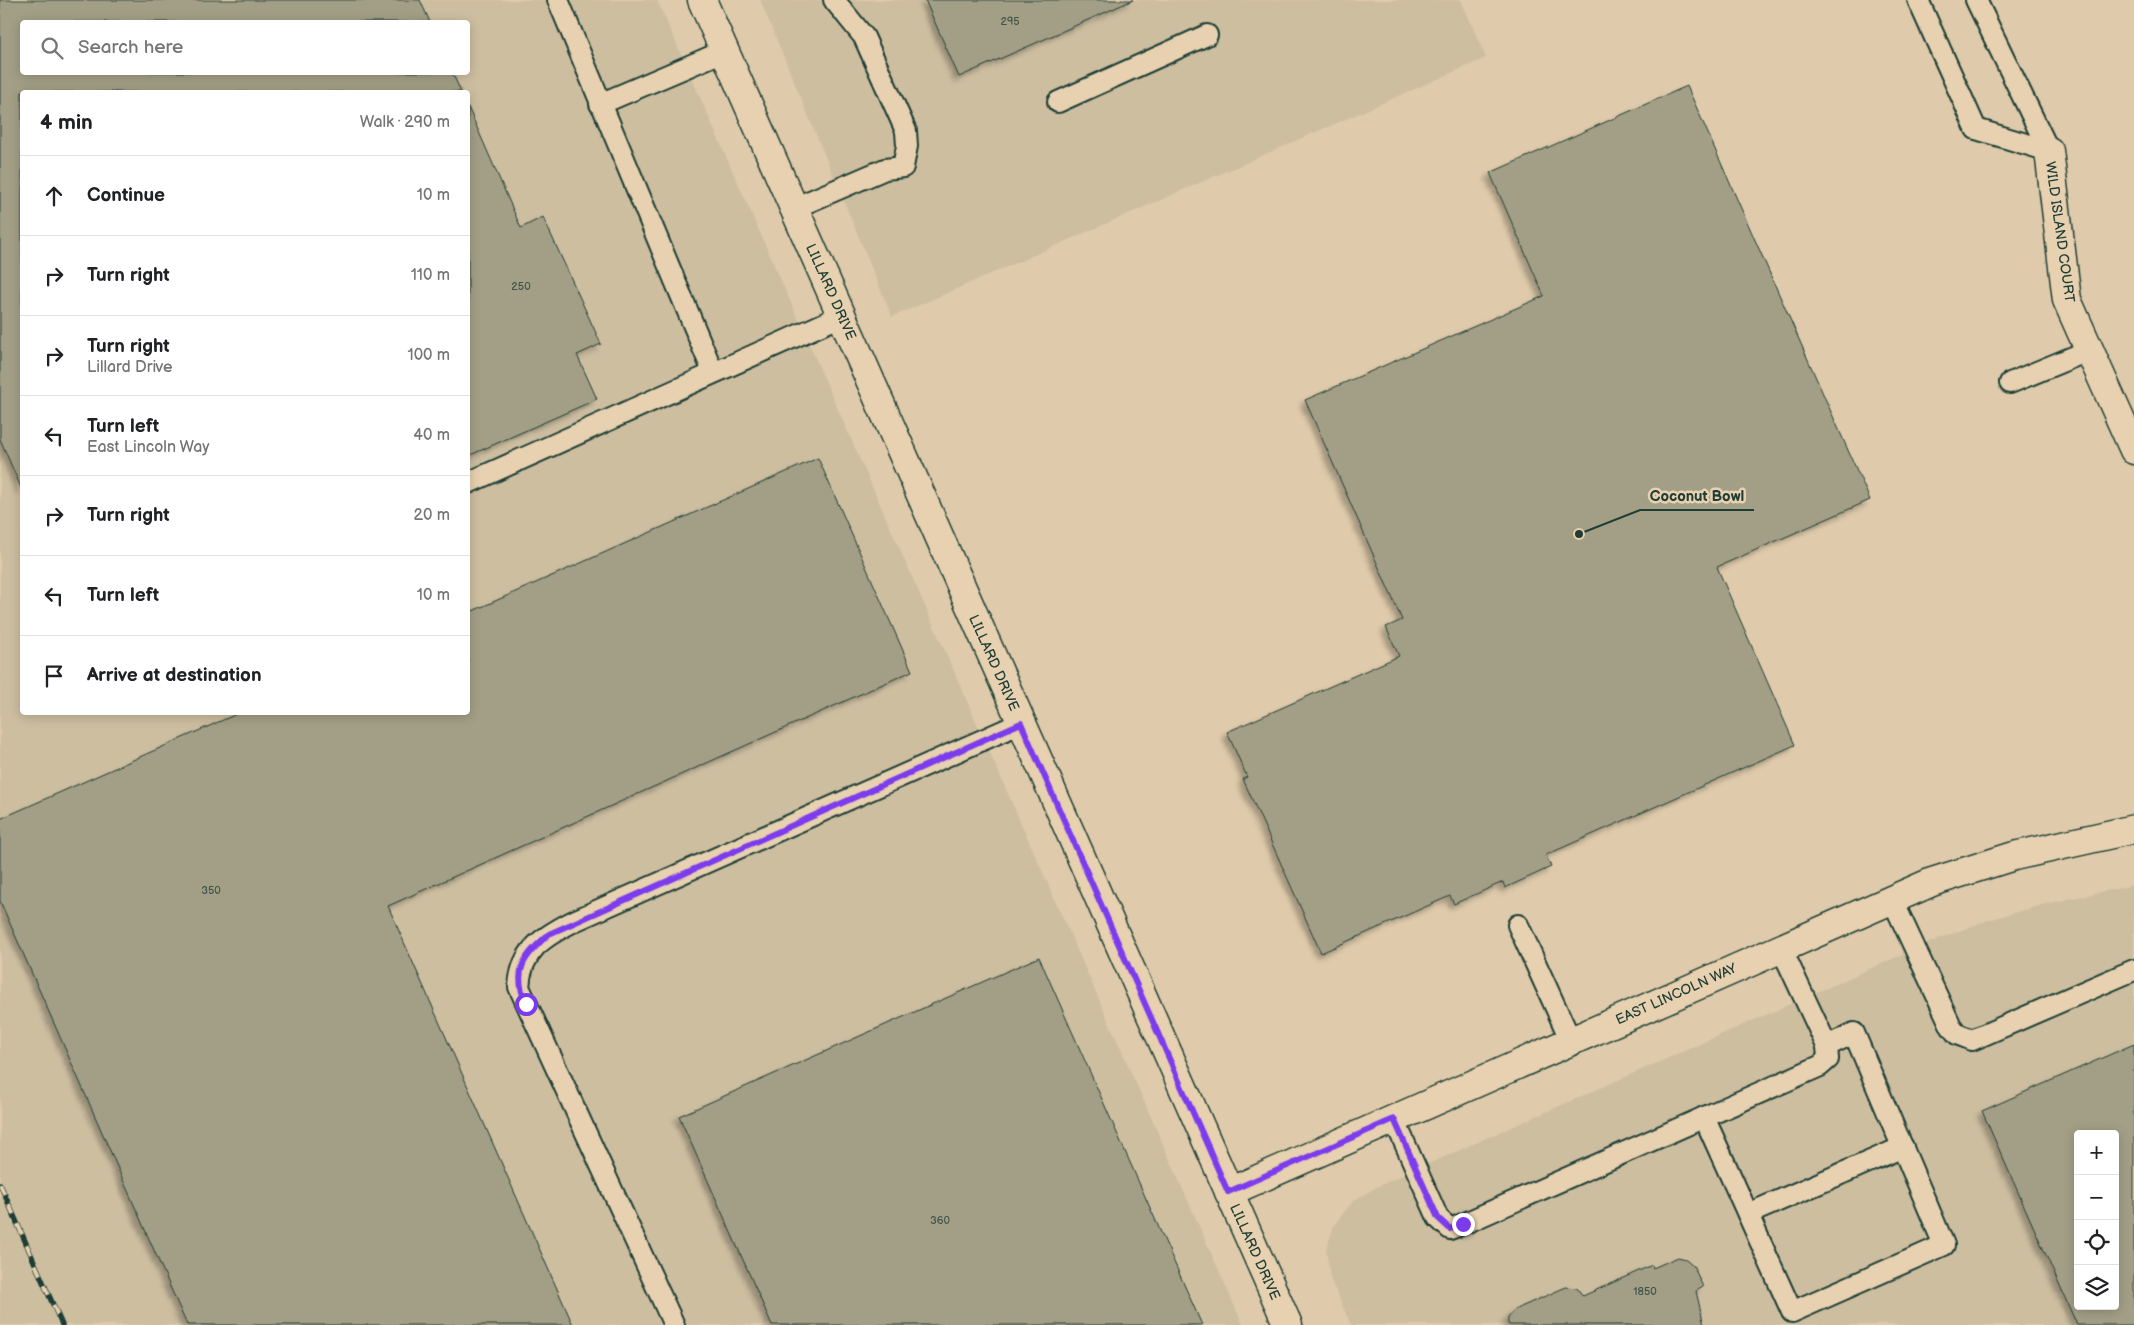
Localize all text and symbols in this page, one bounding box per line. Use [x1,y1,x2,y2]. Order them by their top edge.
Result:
house number: 295 [1000,15,1020,28]
search box [20,20,470,75]
icon: search [38,34,66,62]
text: Search here [78,36,183,59]
text: 4 min [40,110,93,135]
text: Walk · 290 m [360,113,450,132]
street label: WILD ISLAND COURT [2042,160,2078,304]
icon: ahead [40,182,68,210]
text: Continue [87,184,165,207]
text: 10 m [417,186,450,205]
street label: LILLARD DRIVE [802,241,860,343]
icon: right [40,262,68,290]
text: Turn right [87,264,170,287]
text: 110 m [411,266,450,285]
house number: 250 [511,280,531,293]
text: Turn right [87,335,170,358]
icon: right [40,342,68,370]
text: 100 m [407,346,450,365]
text: Lillard Drive [87,358,173,377]
text: Turn left [87,415,159,438]
icon: left [40,422,68,450]
text: 40 m [413,426,450,445]
text: East Lincoln Way [87,438,210,457]
callout: Coconut Bowl [1640,480,1754,510]
text: Coconut Bowl [1650,487,1744,506]
icon: right [40,502,68,530]
text: Turn right [87,504,170,527]
text: 20 m [414,506,450,525]
icon: left [40,582,68,610]
text: Turn left [87,584,159,607]
text: 10 m [417,586,450,605]
street label: LILLARD DRIVE [965,612,1023,714]
icon: arrive [40,662,68,690]
text: Arrive at destination [87,664,262,687]
house number: 350 [201,884,221,897]
street label: EAST LINCOLN WAY [1613,959,1740,1028]
route start [515,993,538,1016]
map controls [2074,1130,2119,1310]
button: + [2074,1130,2119,1175]
button: − [2074,1175,2119,1220]
street label: LILLARD DRIVE [1226,1201,1284,1303]
route end [1452,1213,1475,1236]
house number: 360 [930,1214,951,1227]
button: locate [2074,1220,2119,1265]
button: layers [2074,1265,2119,1310]
house number: 1850 [1633,1285,1657,1298]

